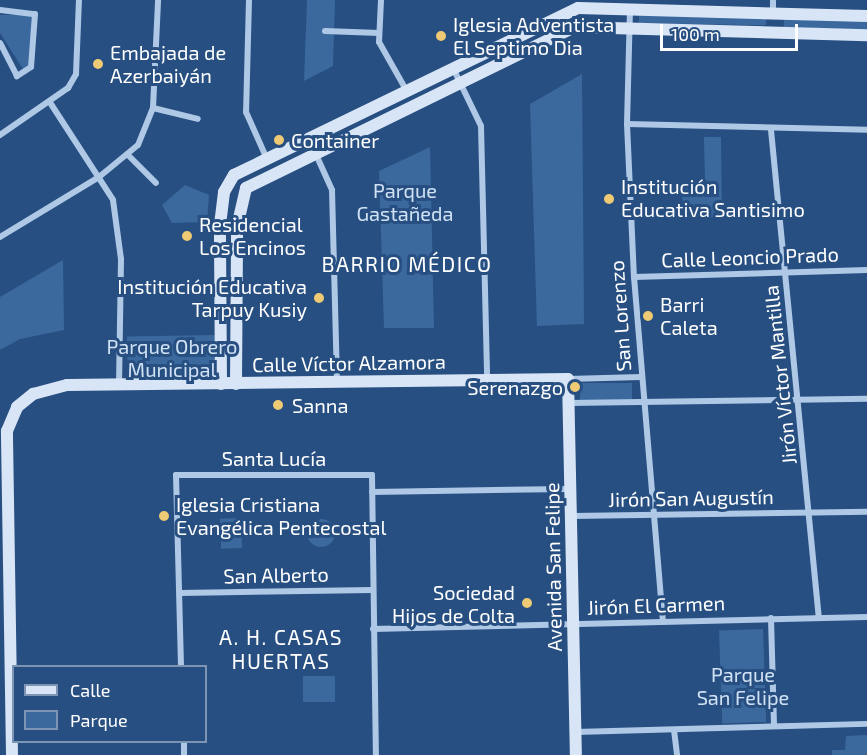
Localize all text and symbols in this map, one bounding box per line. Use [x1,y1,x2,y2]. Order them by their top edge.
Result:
scale bar [663,12,801,50]
place label: Iglesia Adventista El Septimo Dia [453,13,615,60]
text: 100 m [671,23,720,45]
marker: Iglesia Adventista El Septimo Dia [434,29,448,43]
place label: Embajada de Azerbaiyán [110,40,226,87]
marker: Embajada de Azerbaiyán [91,57,105,71]
place label: Container [291,128,379,152]
marker: Container [272,133,286,147]
place label: Institución Educativa Santisimo [621,175,805,222]
park label: Parque Gastañeda [356,179,454,226]
marker: Institución Educativa Santisimo [602,192,616,206]
place label: Residencial Los Encinos [199,213,306,260]
marker: Residencial Los Encinos [180,229,194,243]
street label: Calle Leoncio Prado [661,242,839,272]
district label: BARRIO MÉDICO [321,251,493,277]
street label: San Lorenzo [604,260,636,372]
place label: Institución Educativa Tarpuy Kusiy [117,274,307,321]
street label: Jirón Víctor Mantilla [759,284,801,466]
marker: Institución Educativa Tarpuy Kusiy [312,291,326,305]
place label: Barri Caleta [660,292,718,339]
marker: Barri Caleta [641,309,655,323]
park label: Parque Obrero Municipal [107,334,237,381]
street label: Calle Víctor Alzamora [251,349,447,377]
place label: Serenazgo [467,375,563,399]
marker: Serenazgo [568,380,582,394]
place label: Sanna [292,393,348,417]
marker: Sanna [269,396,287,414]
street label: Santa Lucía [222,446,326,470]
street label: Avenida San Felipe [540,482,566,652]
street label: Jirón San Augustín [608,485,774,511]
place label: Iglesia Cristiana Evangélica Pentecostal [176,492,386,539]
marker: Iglesia Cristiana Evangélica Pentecostal [157,509,171,523]
street label: San Alberto [223,562,329,588]
place label: Sociedad Hijos de Colta [392,580,515,627]
street label: Jirón El Carmen [586,591,726,619]
marker: Sociedad Hijos de Colta [520,596,534,610]
district label: A. H. CASAS HUERTAS [219,624,343,674]
park label: Parque San Felipe [697,663,789,710]
legend [12,665,207,743]
text: Calle [70,679,111,701]
text: Parque [70,709,128,731]

